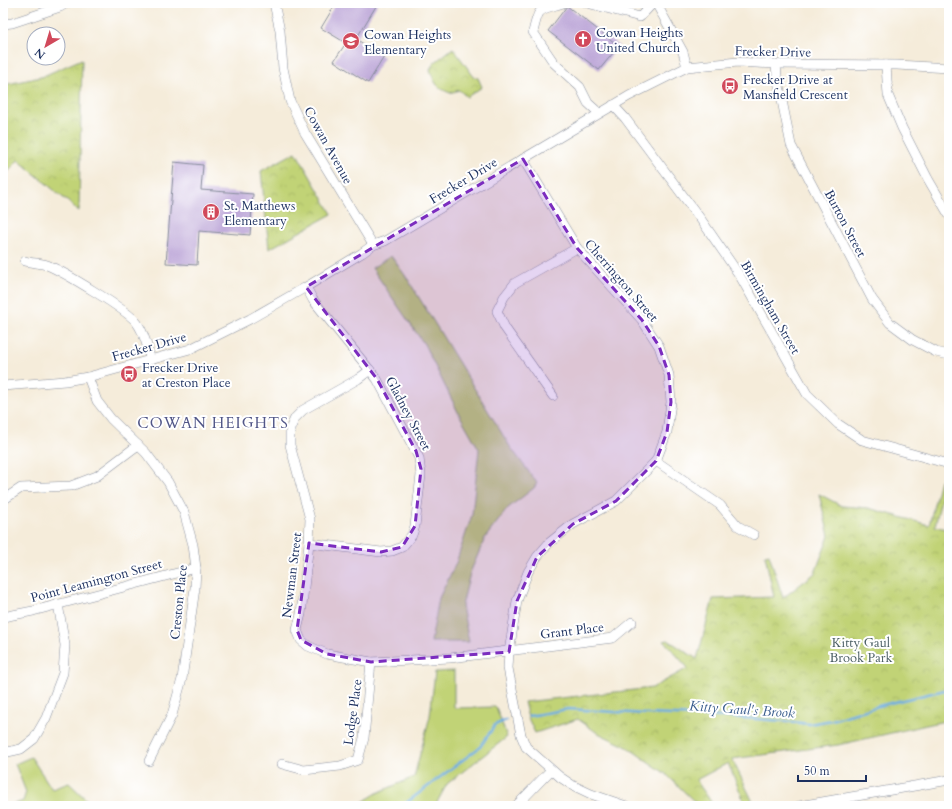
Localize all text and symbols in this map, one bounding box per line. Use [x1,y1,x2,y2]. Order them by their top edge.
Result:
place label: Cowan Heights United Church [596,24,683,57]
north arrow [26,26,66,66]
place label: Cowan Heights Elementary [364,26,451,59]
church icon: Cowan Heights United Church [573,29,593,49]
school or university icon: Cowan Heights Elementary [341,31,361,51]
street label: Frecker Drive [735,42,811,62]
text: N [31,44,49,62]
place label: Frecker Drive at Mansfield Crescent [743,71,848,104]
bus stop icon: Frecker Drive at Mansfield Crescent [720,76,740,96]
street label: Cowan Avenue [299,103,357,188]
street label: Frecker Drive [426,153,501,208]
street label: Burton Street [820,187,870,260]
place label: St. Matthews Elementary [224,197,295,230]
building icon: St. Matthews Elementary [201,202,221,222]
street label: Cherrington Street [580,235,662,326]
street label: Birmingham Street [736,257,804,358]
street label: Frecker Drive [110,328,189,366]
place label: Frecker Drive at Creston Place [142,359,231,392]
bus stop icon: Frecker Drive at Creston Place [119,364,139,384]
street label: Gladney Street [381,373,435,453]
district label: COWAN HEIGHTS [137,413,289,433]
street label: Newman Street [278,531,306,619]
street label: Point Leamington Street [29,555,164,607]
street label: Creston Place [166,564,192,641]
street label: Grant Place [539,618,605,644]
park label: Kitty Gaul Brook Park [829,634,893,667]
street label: Lodge Place [339,678,367,747]
water label: Kitty Gaul's Brook [689,696,795,723]
scale bar [798,757,866,783]
text: 50 m [804,763,831,779]

